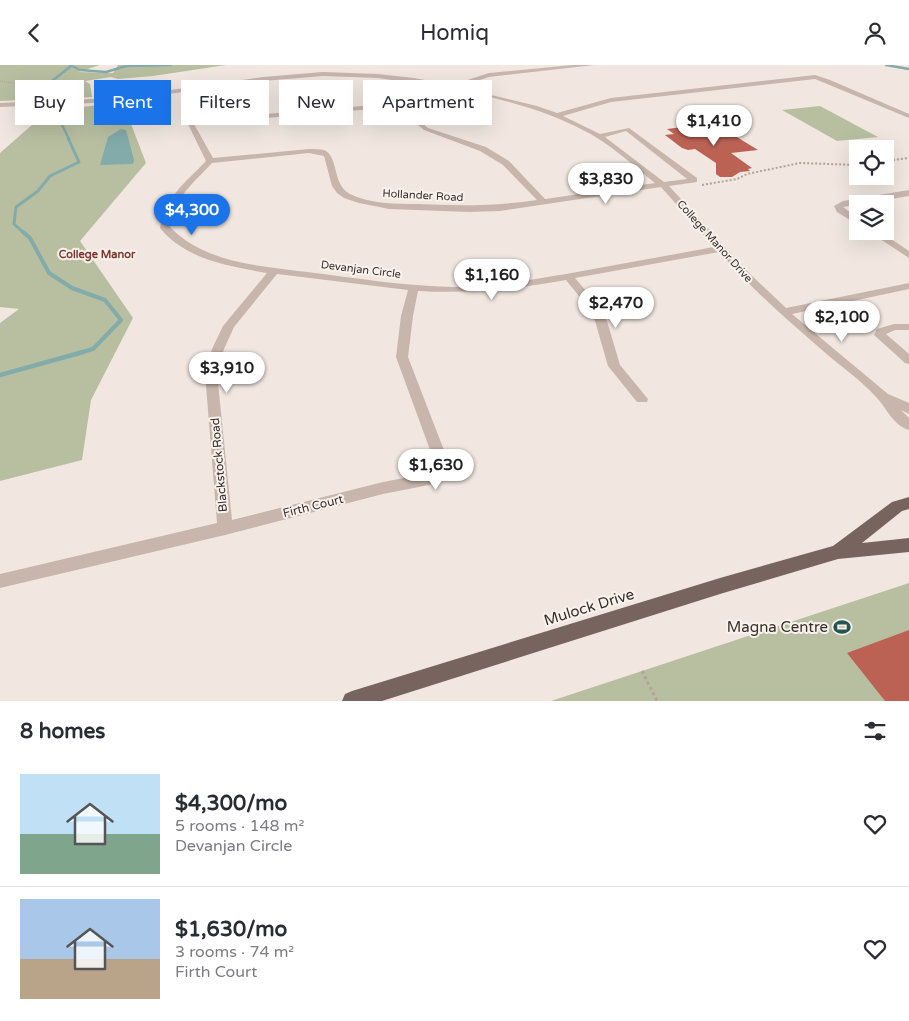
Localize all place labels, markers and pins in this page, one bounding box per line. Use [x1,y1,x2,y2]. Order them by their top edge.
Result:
pin: $1,410 [673,104,755,147]
pin: $3,830 [565,163,647,205]
pin: $4,300 [151,193,233,236]
pin: $1,160 [451,259,533,301]
pin: $2,470 [575,287,657,329]
pin: $2,100 [801,301,883,343]
pin: $3,910 [186,351,268,394]
pin: $1,630 [395,449,477,491]
sports icon: Magna Centre [832,617,852,637]
place label: Magna Centre [727,618,828,636]

